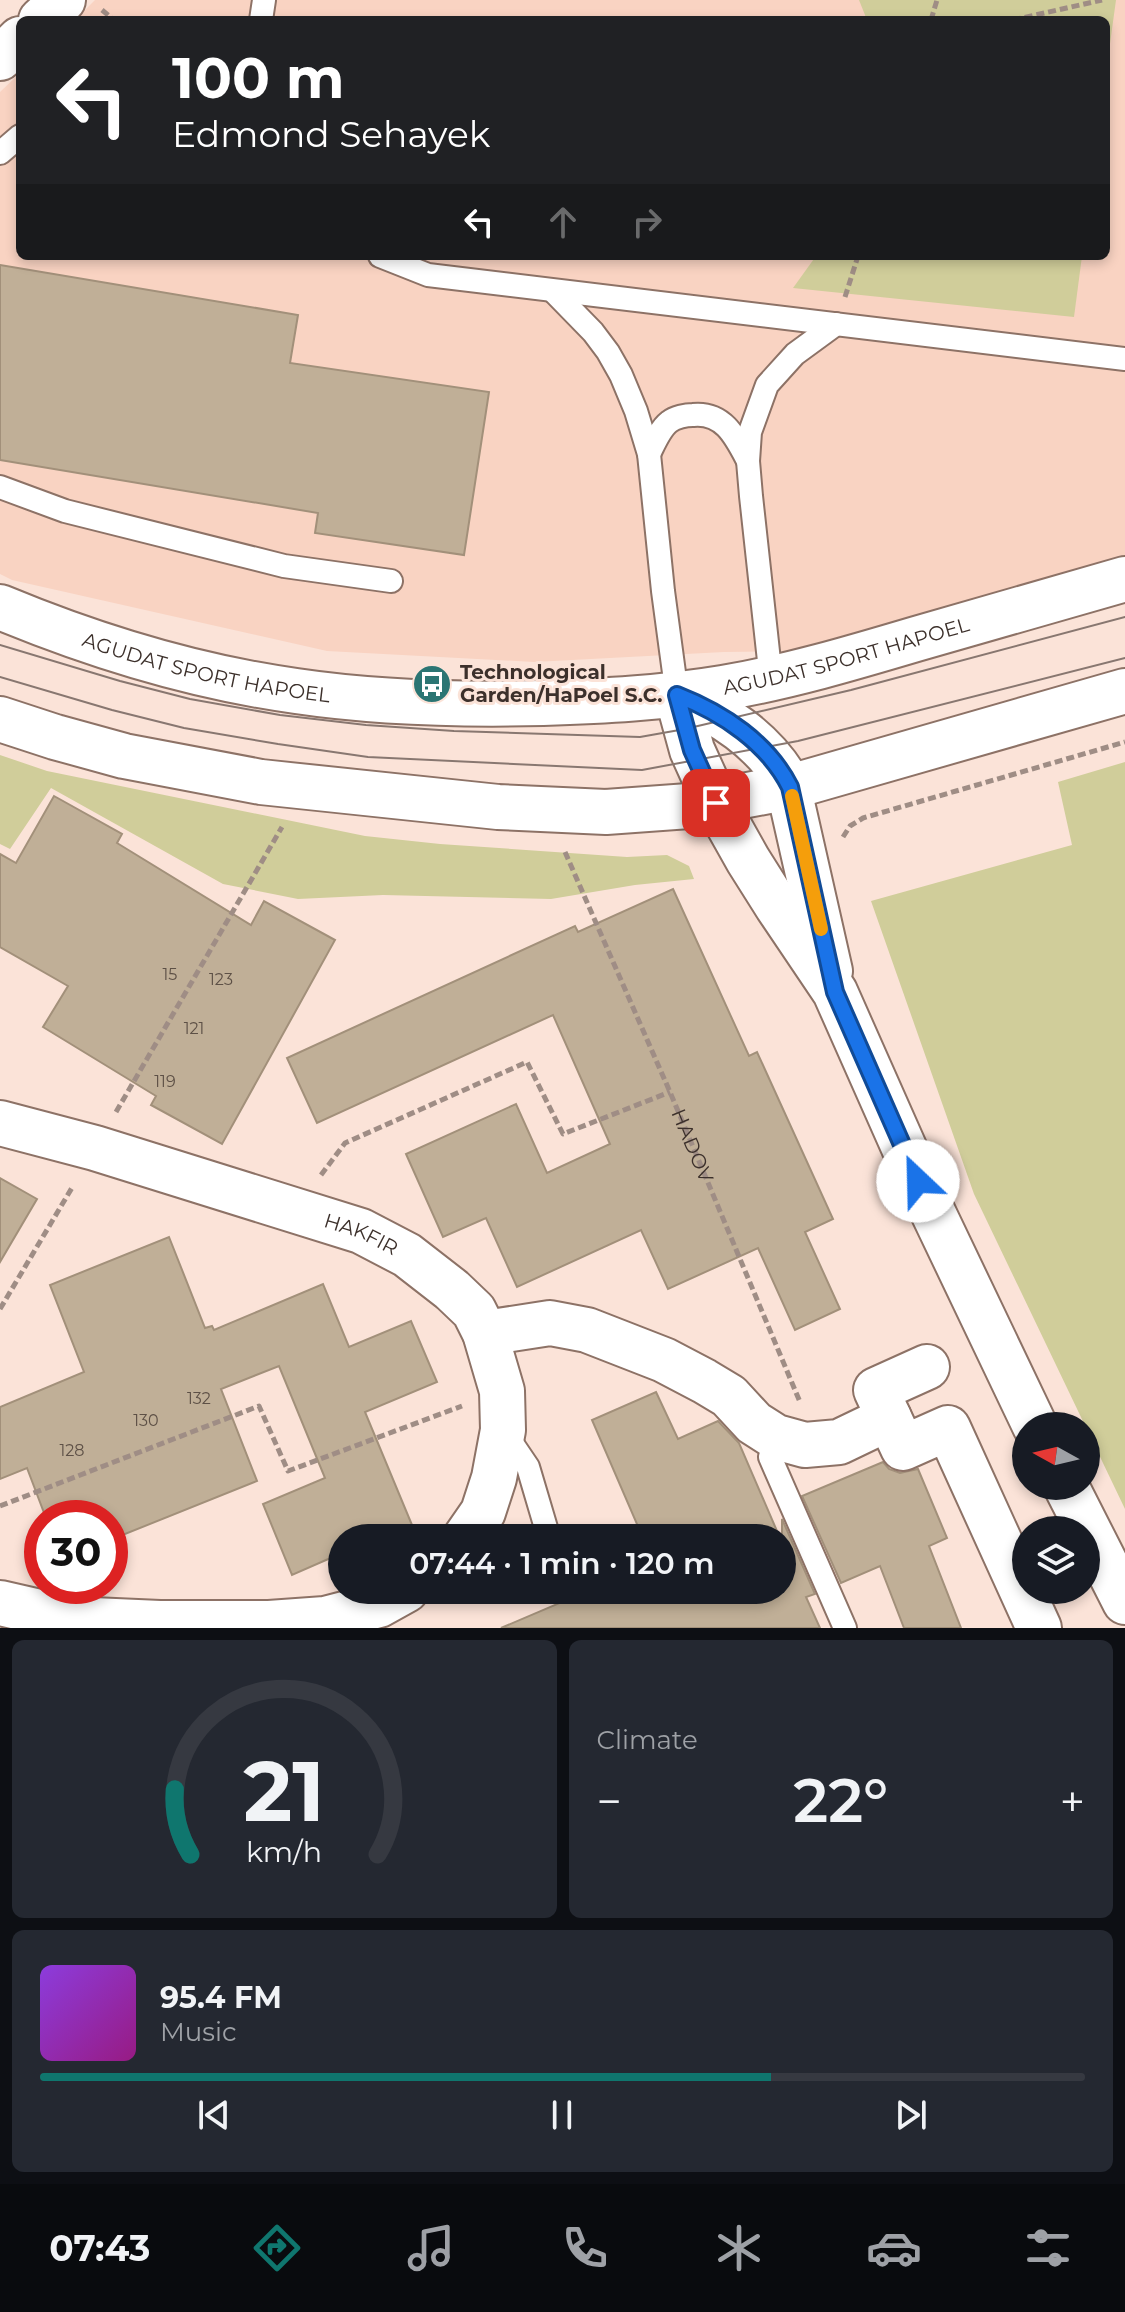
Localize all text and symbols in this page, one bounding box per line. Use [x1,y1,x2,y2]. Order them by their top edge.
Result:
text: 100 m [172,44,345,112]
icon: left [40,48,144,152]
text: Edmond Sehayek [172,112,490,156]
icon: left [457,200,501,244]
icon: ahead [541,200,585,244]
icon: right [625,200,669,244]
street label: AGUDAT SPORT HAPOEL [721,612,972,700]
street label: AGUDAT SPORT HAPOEL [80,627,332,707]
place label: Technological Garden/HaPoel S.C. [460,660,663,707]
bus stop icon: Technological Garden/HaPoel S.C. [411,663,453,705]
pin [682,769,750,837]
icon: arrive [694,781,738,825]
house number: 15 [163,965,177,984]
house number: 123 [209,970,233,989]
house number: 121 [184,1019,204,1038]
house number: 119 [154,1072,176,1091]
street label: HADOV [666,1105,719,1186]
position arrow [876,1139,960,1223]
street label: HAKFIR [321,1208,402,1260]
house number: 132 [187,1389,211,1408]
house number: 130 [133,1411,159,1430]
north arrow [1012,1412,1100,1500]
map controls [1012,1412,1100,1604]
house number: 128 [59,1441,85,1460]
speed limit sign: 30 [24,1500,128,1604]
button: layers [1012,1516,1100,1604]
text: 07:44 · 1 min · 120 m [409,1545,715,1582]
text: Climate [597,1724,698,1756]
text: 21 [243,1740,325,1842]
text: 22° [793,1764,888,1837]
text: − [597,1774,622,1828]
text: + [1060,1774,1085,1828]
text: km/h [246,1834,322,1869]
text: 95.4 FM [160,1979,282,2016]
text: Music [160,2016,237,2048]
icon: previous [192,2093,236,2137]
icon: pause [540,2093,584,2137]
icon: next [889,2093,933,2137]
icon: directions [249,2220,305,2276]
icon: music [403,2220,459,2276]
icon: phone [557,2220,613,2276]
icon: climate [711,2220,767,2276]
icon: car [866,2220,922,2276]
icon: filters [1020,2220,1076,2276]
text: 07:43 [49,2226,150,2270]

